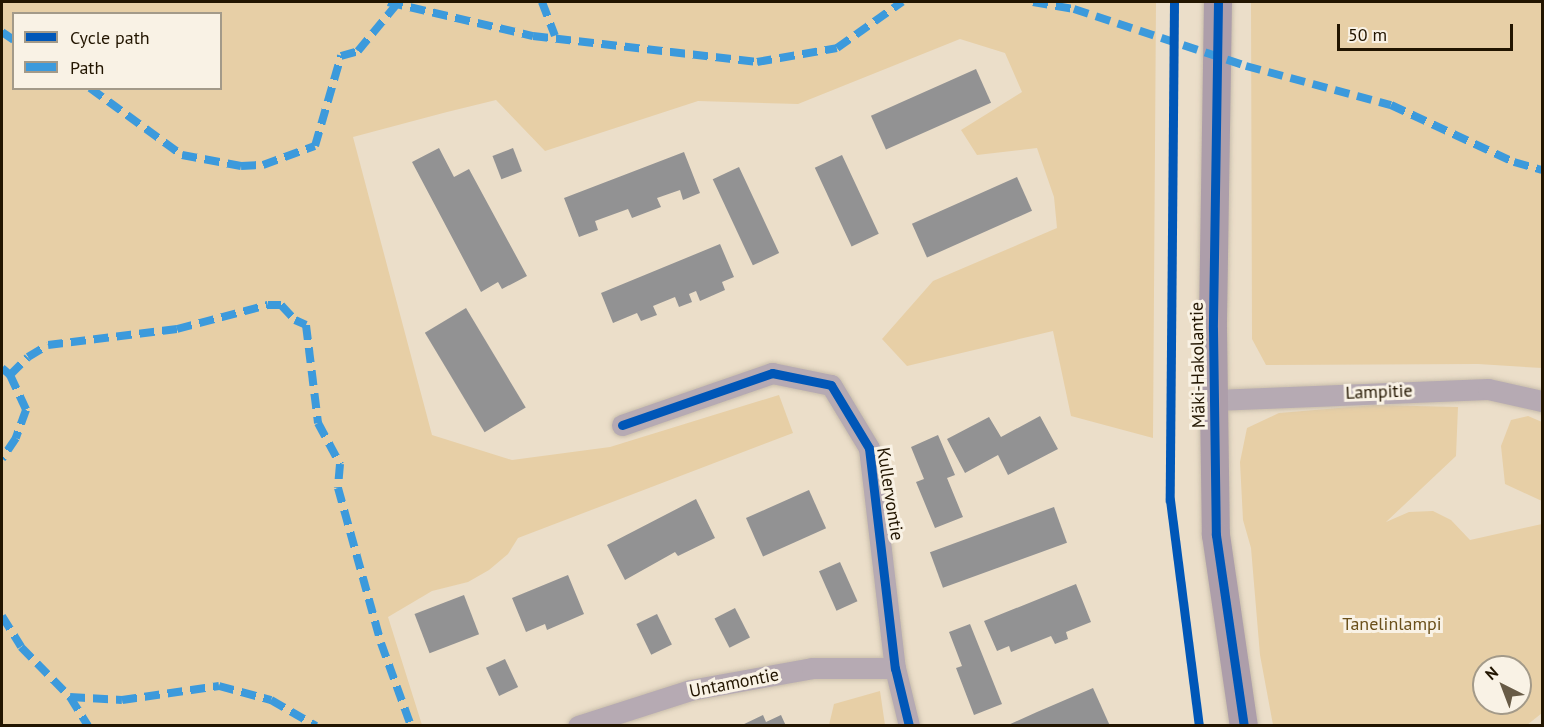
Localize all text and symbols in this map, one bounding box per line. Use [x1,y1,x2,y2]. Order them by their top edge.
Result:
legend [12,12,222,90]
scale bar [1340,12,1516,50]
text: 50 m [1348,23,1387,46]
text: Cycle path [70,26,150,49]
text: Path [70,56,104,79]
street label: Mäki-Hakolantie [1186,302,1210,428]
street label: Lampitie [1345,380,1413,404]
street label: Kullervontie [872,446,908,542]
park label: Tanelinlampi [1342,613,1442,635]
north arrow [1472,655,1532,715]
text: N [1481,662,1502,684]
street label: Untamontie [687,664,781,702]

